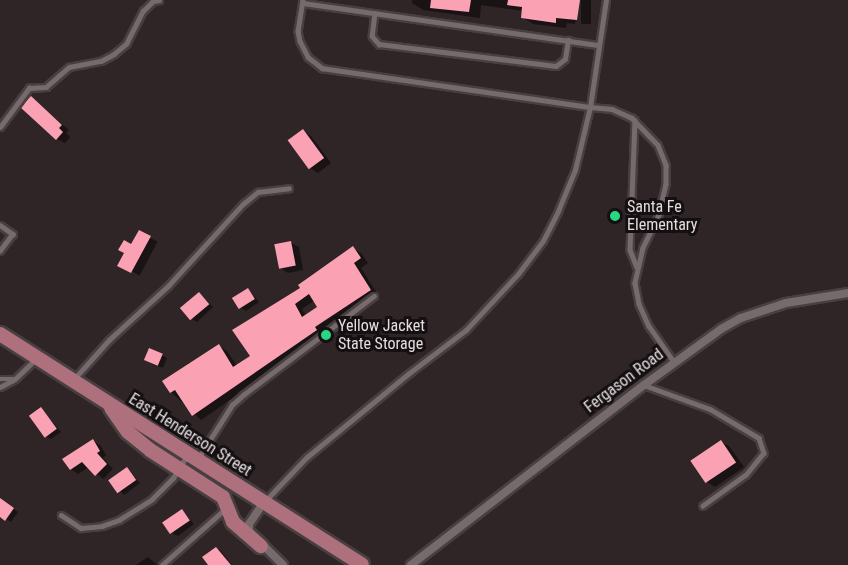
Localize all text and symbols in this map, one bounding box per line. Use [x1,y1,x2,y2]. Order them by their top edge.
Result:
place label: Santa Fe Elementary [627,197,698,235]
marker: Santa Fe Elementary [608,209,622,223]
place label: Yellow Jacket State Storage [338,316,425,354]
marker: Yellow Jacket State Storage [319,328,333,342]
street label: Fergason Road [581,345,667,417]
street label: East Henderson Street [125,389,255,481]

